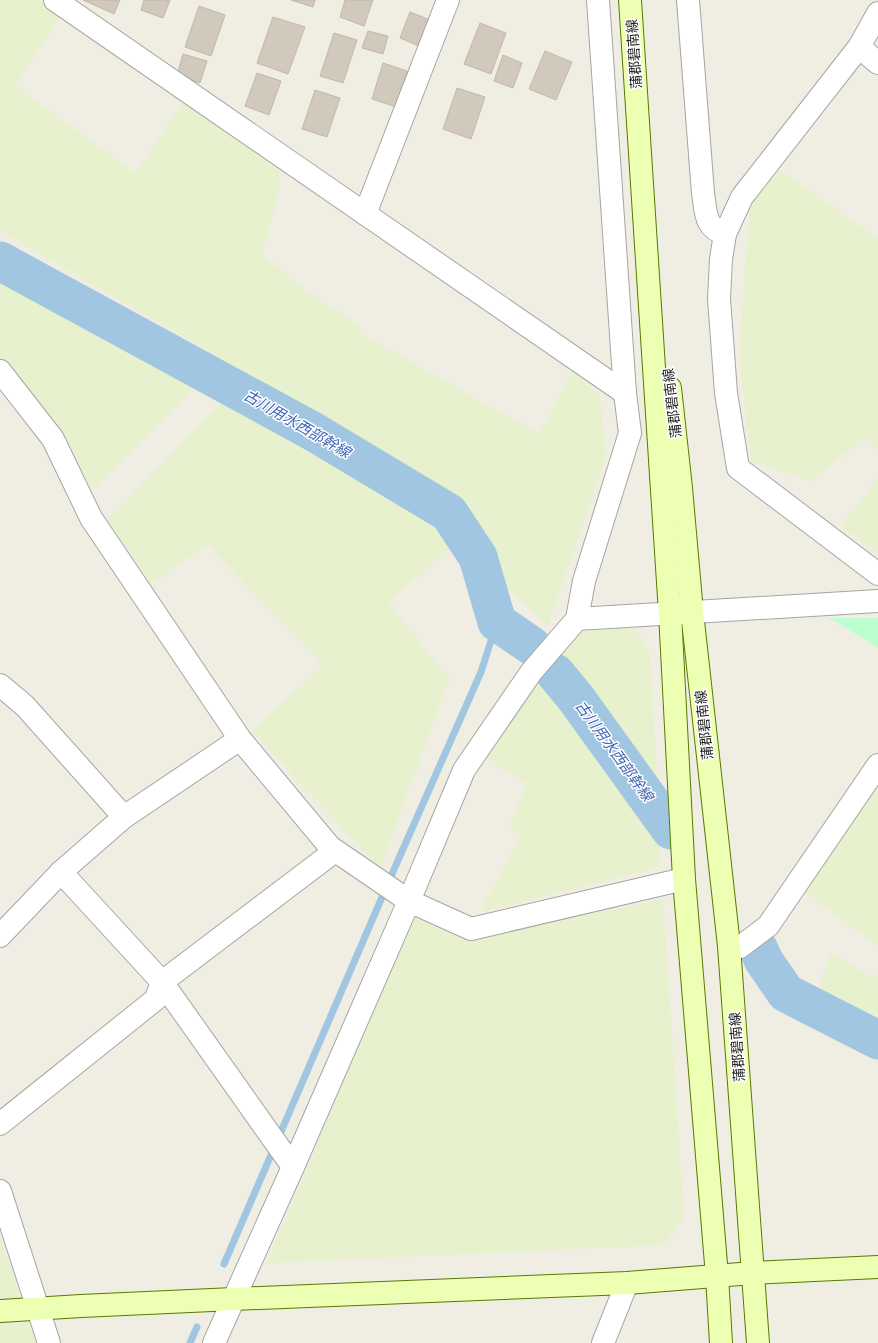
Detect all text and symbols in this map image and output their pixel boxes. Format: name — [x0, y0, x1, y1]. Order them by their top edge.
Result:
street label: 蒲郡碧南線 — [623, 19, 644, 90]
street label: 蒲郡碧南線 — [659, 367, 684, 439]
water label: 古川用水西部幹線 — [241, 385, 356, 462]
street label: 蒲郡碧南線 — [691, 689, 716, 761]
water label: 古川用水西部幹線 — [572, 697, 659, 806]
street label: 蒲郡碧南線 — [726, 1012, 747, 1083]

